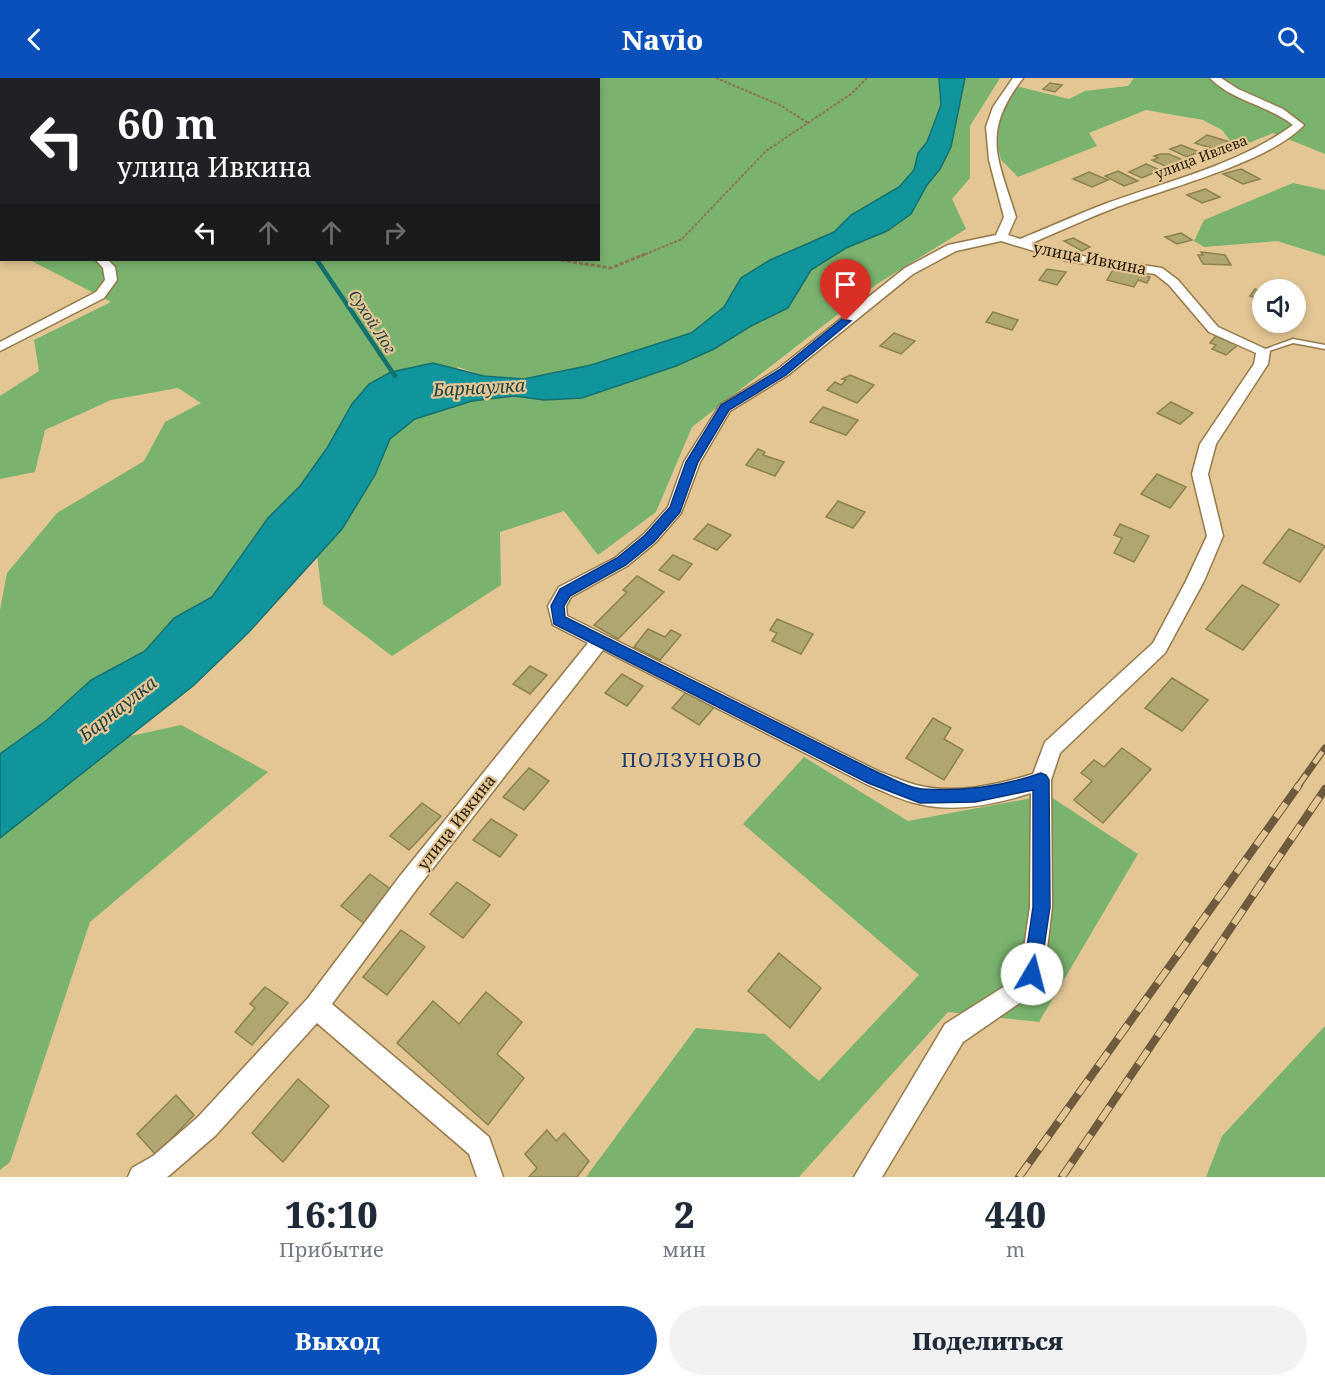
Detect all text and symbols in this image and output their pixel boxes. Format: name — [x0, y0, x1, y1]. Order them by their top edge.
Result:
text: Navio — [622, 21, 703, 58]
icon: back — [18, 23, 51, 56]
icon: search — [1274, 23, 1307, 56]
text: 60 m — [117, 94, 217, 151]
icon: left — [18, 102, 96, 180]
street label: улица Ивлева — [1152, 130, 1250, 183]
text: улица Ивкина — [117, 148, 312, 185]
icon: left — [189, 216, 222, 249]
icon: ahead — [252, 216, 285, 249]
icon: ahead — [315, 216, 348, 249]
icon: right — [378, 216, 411, 249]
street label: улица Ивкина — [1031, 236, 1149, 280]
pin — [820, 259, 871, 321]
icon: arrive — [829, 268, 862, 301]
map controls — [1252, 279, 1306, 333]
button: sound — [1252, 279, 1306, 333]
water label: Сухой Лог — [345, 286, 401, 357]
water label: Барнаулка — [431, 373, 526, 401]
water label: Барнаулка — [73, 670, 161, 747]
district label: ПОЛЗУНОВО — [621, 746, 763, 773]
street label: улица Ивкина — [412, 770, 500, 874]
position arrow — [1000, 942, 1064, 1006]
text: 16:10 — [285, 1190, 378, 1239]
text: 2 — [674, 1190, 694, 1239]
text: 440 — [985, 1190, 1046, 1239]
text: Прибытие — [279, 1236, 384, 1263]
text: мин — [663, 1236, 706, 1263]
text: m — [1006, 1236, 1025, 1263]
button: Выход — [18, 1306, 657, 1375]
button: Поделиться — [669, 1306, 1307, 1375]

